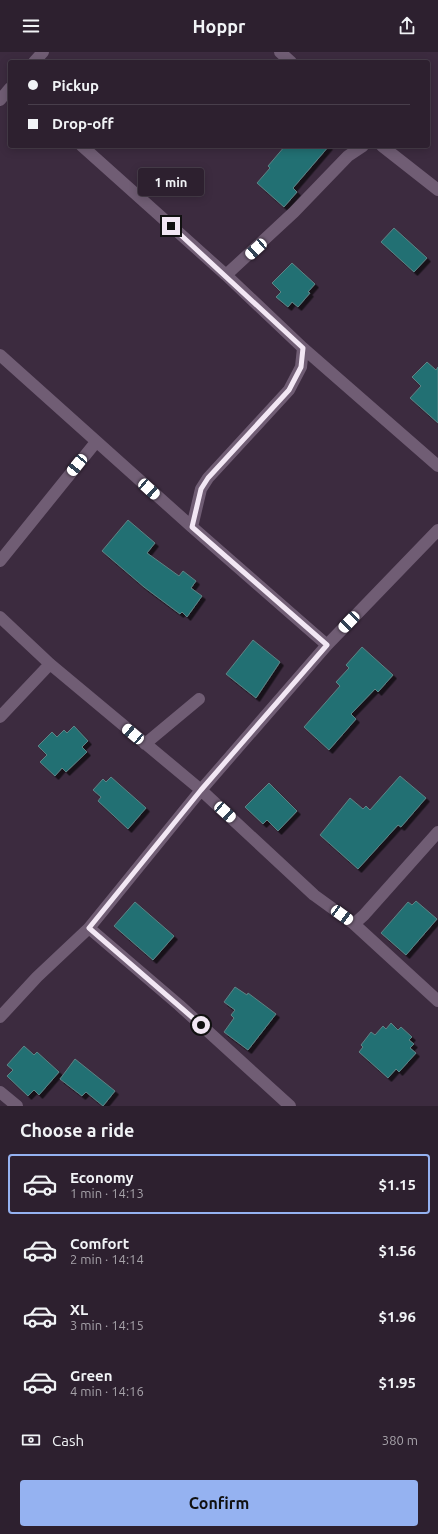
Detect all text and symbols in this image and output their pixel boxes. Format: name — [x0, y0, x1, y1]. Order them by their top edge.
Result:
icon: menu — [20, 15, 42, 37]
icon: share — [396, 15, 418, 37]
text: Hoppr — [193, 16, 245, 36]
text: Pickup — [52, 77, 99, 94]
text: Drop-off — [52, 115, 114, 132]
callout: 1 min — [138, 168, 204, 196]
text: 1 min — [155, 175, 187, 189]
route end — [162, 217, 180, 235]
car — [243, 237, 269, 261]
car — [65, 452, 89, 478]
car — [136, 477, 162, 501]
car — [336, 609, 362, 635]
car — [120, 722, 146, 746]
car — [212, 800, 238, 824]
car — [329, 903, 355, 927]
route start — [192, 1016, 210, 1034]
text: Choose a ride — [20, 1120, 134, 1140]
icon: car — [22, 1166, 58, 1202]
text: Economy — [70, 1169, 134, 1186]
text: $1.15 — [378, 1176, 416, 1193]
text: 1 min · 14:13 — [70, 1186, 144, 1200]
icon: car — [22, 1232, 58, 1268]
text: Comfort — [70, 1235, 129, 1252]
text: $1.56 — [378, 1242, 416, 1259]
text: 2 min · 14:14 — [70, 1252, 144, 1266]
icon: car — [22, 1298, 58, 1334]
text: XL — [70, 1301, 88, 1318]
text: $1.96 — [378, 1308, 416, 1325]
text: 3 min · 14:15 — [70, 1318, 144, 1332]
icon: car — [22, 1364, 58, 1400]
text: Green — [70, 1367, 112, 1384]
text: $1.95 — [378, 1374, 416, 1391]
text: 4 min · 14:16 — [70, 1384, 144, 1398]
icon: cash — [20, 1429, 42, 1451]
text: Cash — [52, 1432, 84, 1449]
text: 380 m — [382, 1433, 418, 1447]
button: Confirm — [20, 1480, 418, 1526]

